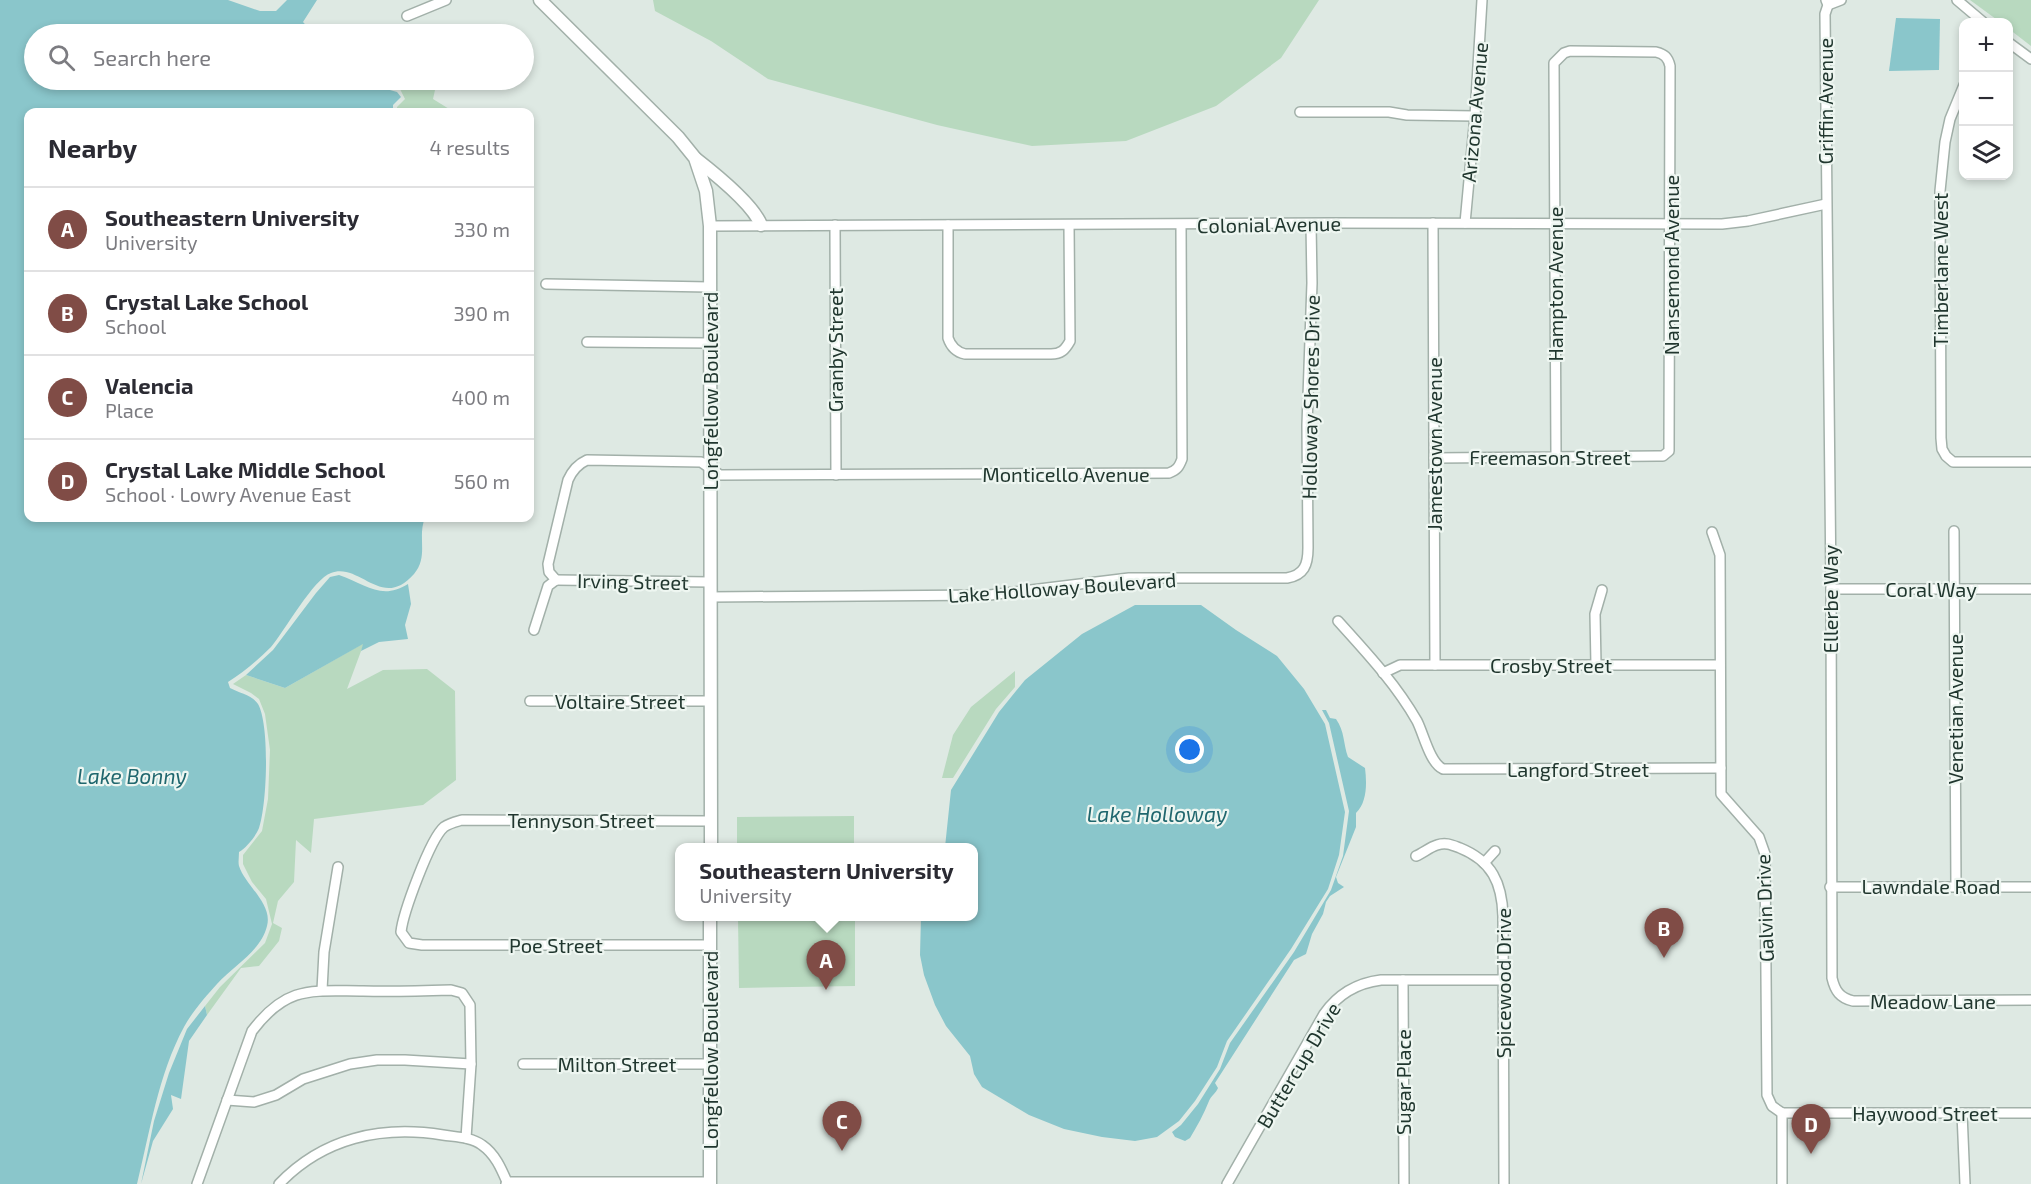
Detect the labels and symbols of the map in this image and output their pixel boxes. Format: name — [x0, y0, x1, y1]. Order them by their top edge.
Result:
street label: Griffin Avenue — [1813, 38, 1837, 164]
street label: Arizona Avenue — [1456, 41, 1492, 183]
street label: Nansemond Avenue — [1659, 175, 1683, 355]
street label: Timberlane West — [1928, 192, 1952, 347]
street label: Hampton Avenue — [1543, 206, 1567, 362]
street label: Colonial Avenue — [1197, 211, 1341, 237]
street label: Granby Street — [823, 287, 847, 412]
street label: Longfellow Boulevard — [698, 292, 722, 490]
street label: Holloway Shores Drive — [1296, 294, 1324, 500]
street label: Jamestown Avenue — [1422, 357, 1446, 531]
street label: Freemason Street — [1469, 445, 1631, 469]
street label: Monticello Avenue — [982, 462, 1150, 486]
street label: Ellerbe Way — [1818, 544, 1842, 653]
street label: Lake Holloway Boulevard — [947, 567, 1177, 607]
street label: Irving Street — [577, 568, 689, 594]
street label: Coral Way — [1885, 577, 1977, 601]
street label: Venetian Avenue — [1943, 634, 1967, 784]
street label: Crosby Street — [1490, 653, 1612, 677]
street label: Voltaire Street — [555, 689, 686, 713]
your location — [1175, 735, 1204, 764]
street label: Langford Street — [1507, 757, 1649, 781]
water label: Lake Bonny — [77, 763, 187, 789]
water label: Lake Holloway — [1087, 801, 1227, 827]
street label: Tennyson Street — [507, 808, 655, 832]
street label: Galvin Drive — [1750, 854, 1778, 962]
street label: Lawndale Road — [1862, 874, 2001, 898]
street label: Spicewood Drive — [1491, 908, 1515, 1058]
pin: B — [1644, 908, 1684, 958]
street label: Poe Street — [509, 933, 603, 957]
pin: A — [806, 940, 846, 990]
street label: Longfellow Boulevard — [698, 951, 722, 1149]
street label: Meadow Lane — [1870, 989, 1996, 1013]
street label: Buttercup Drive — [1251, 998, 1345, 1132]
street label: Sugar Place — [1391, 1029, 1415, 1135]
street label: Milton Street — [558, 1052, 677, 1076]
street label: Haywood Street — [1852, 1101, 1998, 1125]
pin: C — [822, 1102, 862, 1151]
pin: D — [1792, 1104, 1830, 1154]

